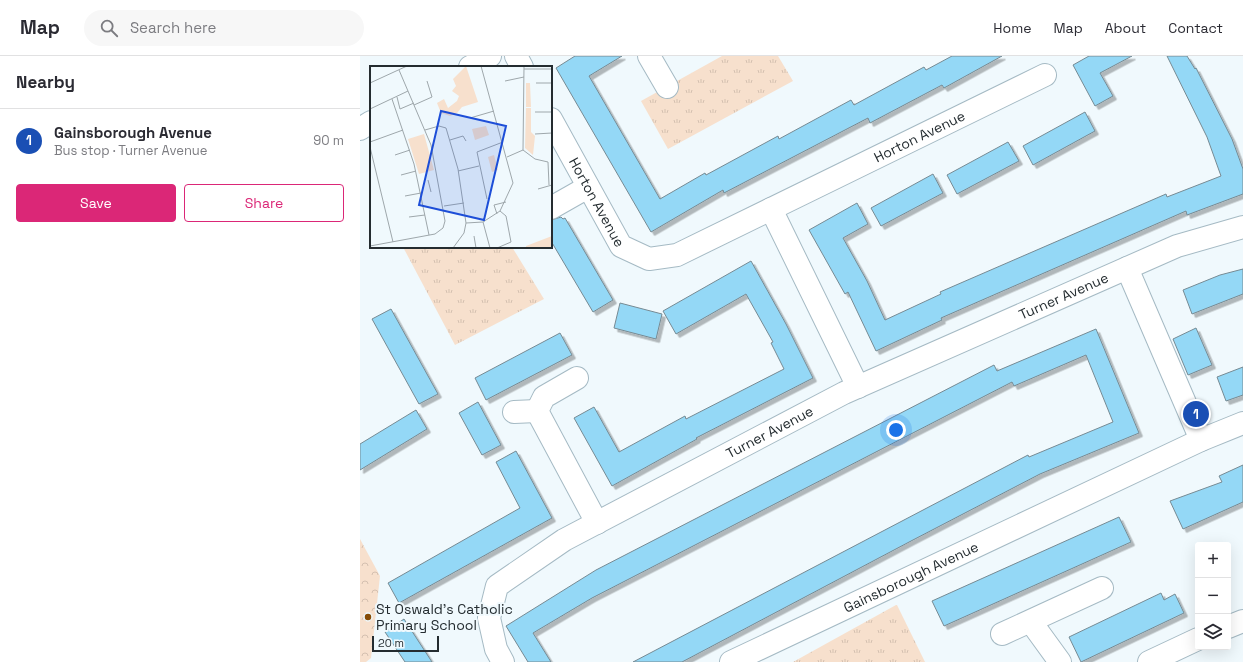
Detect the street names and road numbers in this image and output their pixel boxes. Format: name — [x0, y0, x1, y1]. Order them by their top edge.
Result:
street label: Horton Avenue — [871, 106, 968, 166]
street label: Horton Avenue — [565, 154, 629, 250]
street label: Turner Avenue — [1016, 268, 1111, 324]
street label: Turner Avenue — [723, 402, 816, 462]
street label: Gainsborough Avenue — [841, 537, 981, 617]

